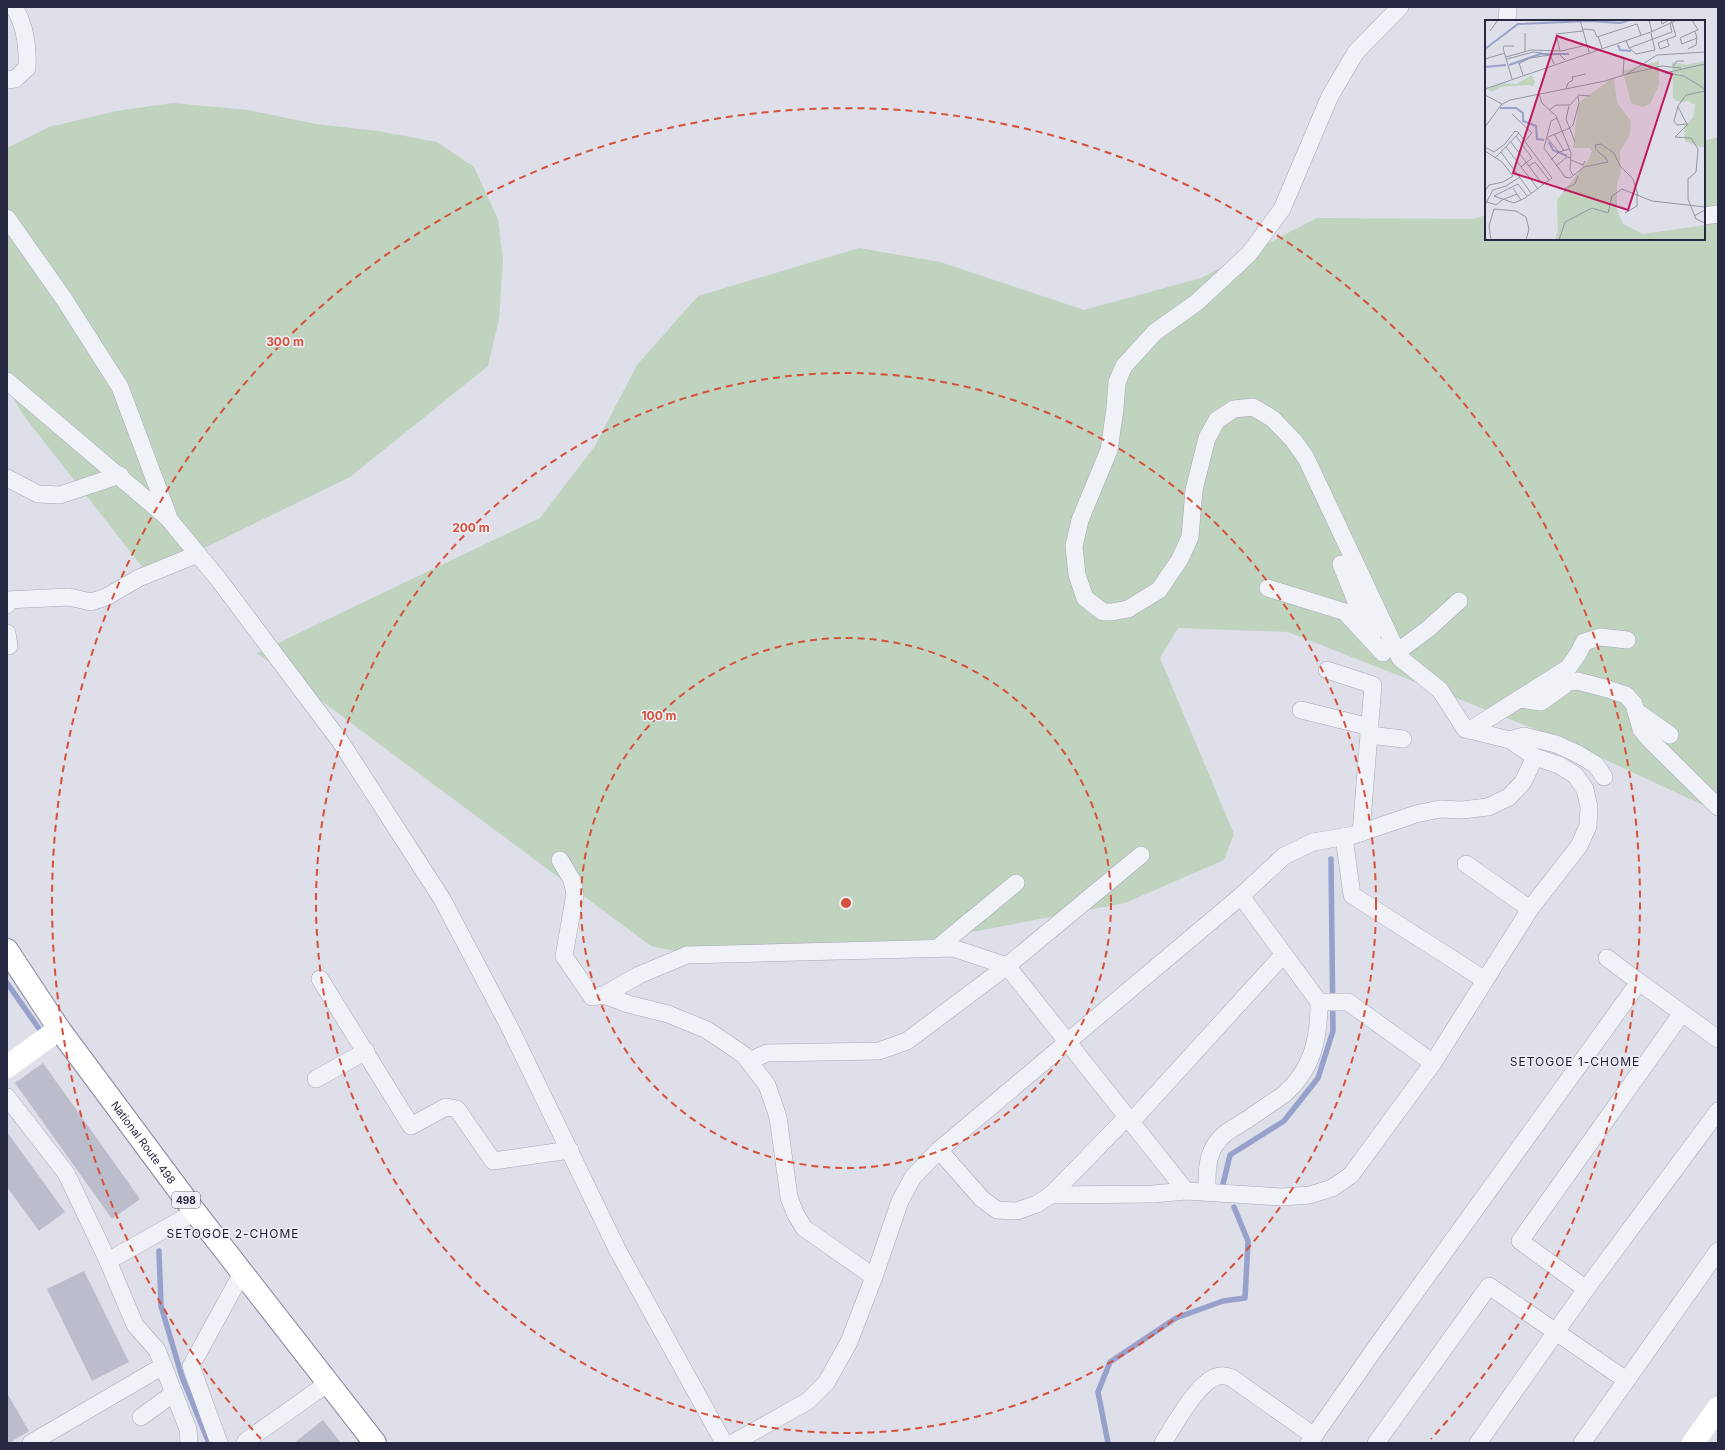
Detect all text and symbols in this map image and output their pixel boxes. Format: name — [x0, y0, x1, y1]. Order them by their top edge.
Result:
inset map — [1485, 20, 1705, 240]
text: 300 m — [266, 334, 304, 349]
text: 200 m — [452, 520, 490, 535]
text: 100 m — [641, 708, 677, 723]
centre of rings — [839, 896, 853, 910]
district label: SETOGOE 1-CHOME — [1510, 1054, 1640, 1069]
street label: National Route 498 — [108, 1098, 179, 1187]
road number: 498 — [172, 1192, 200, 1208]
district label: SETOGOE 2-CHOME — [167, 1226, 299, 1241]

